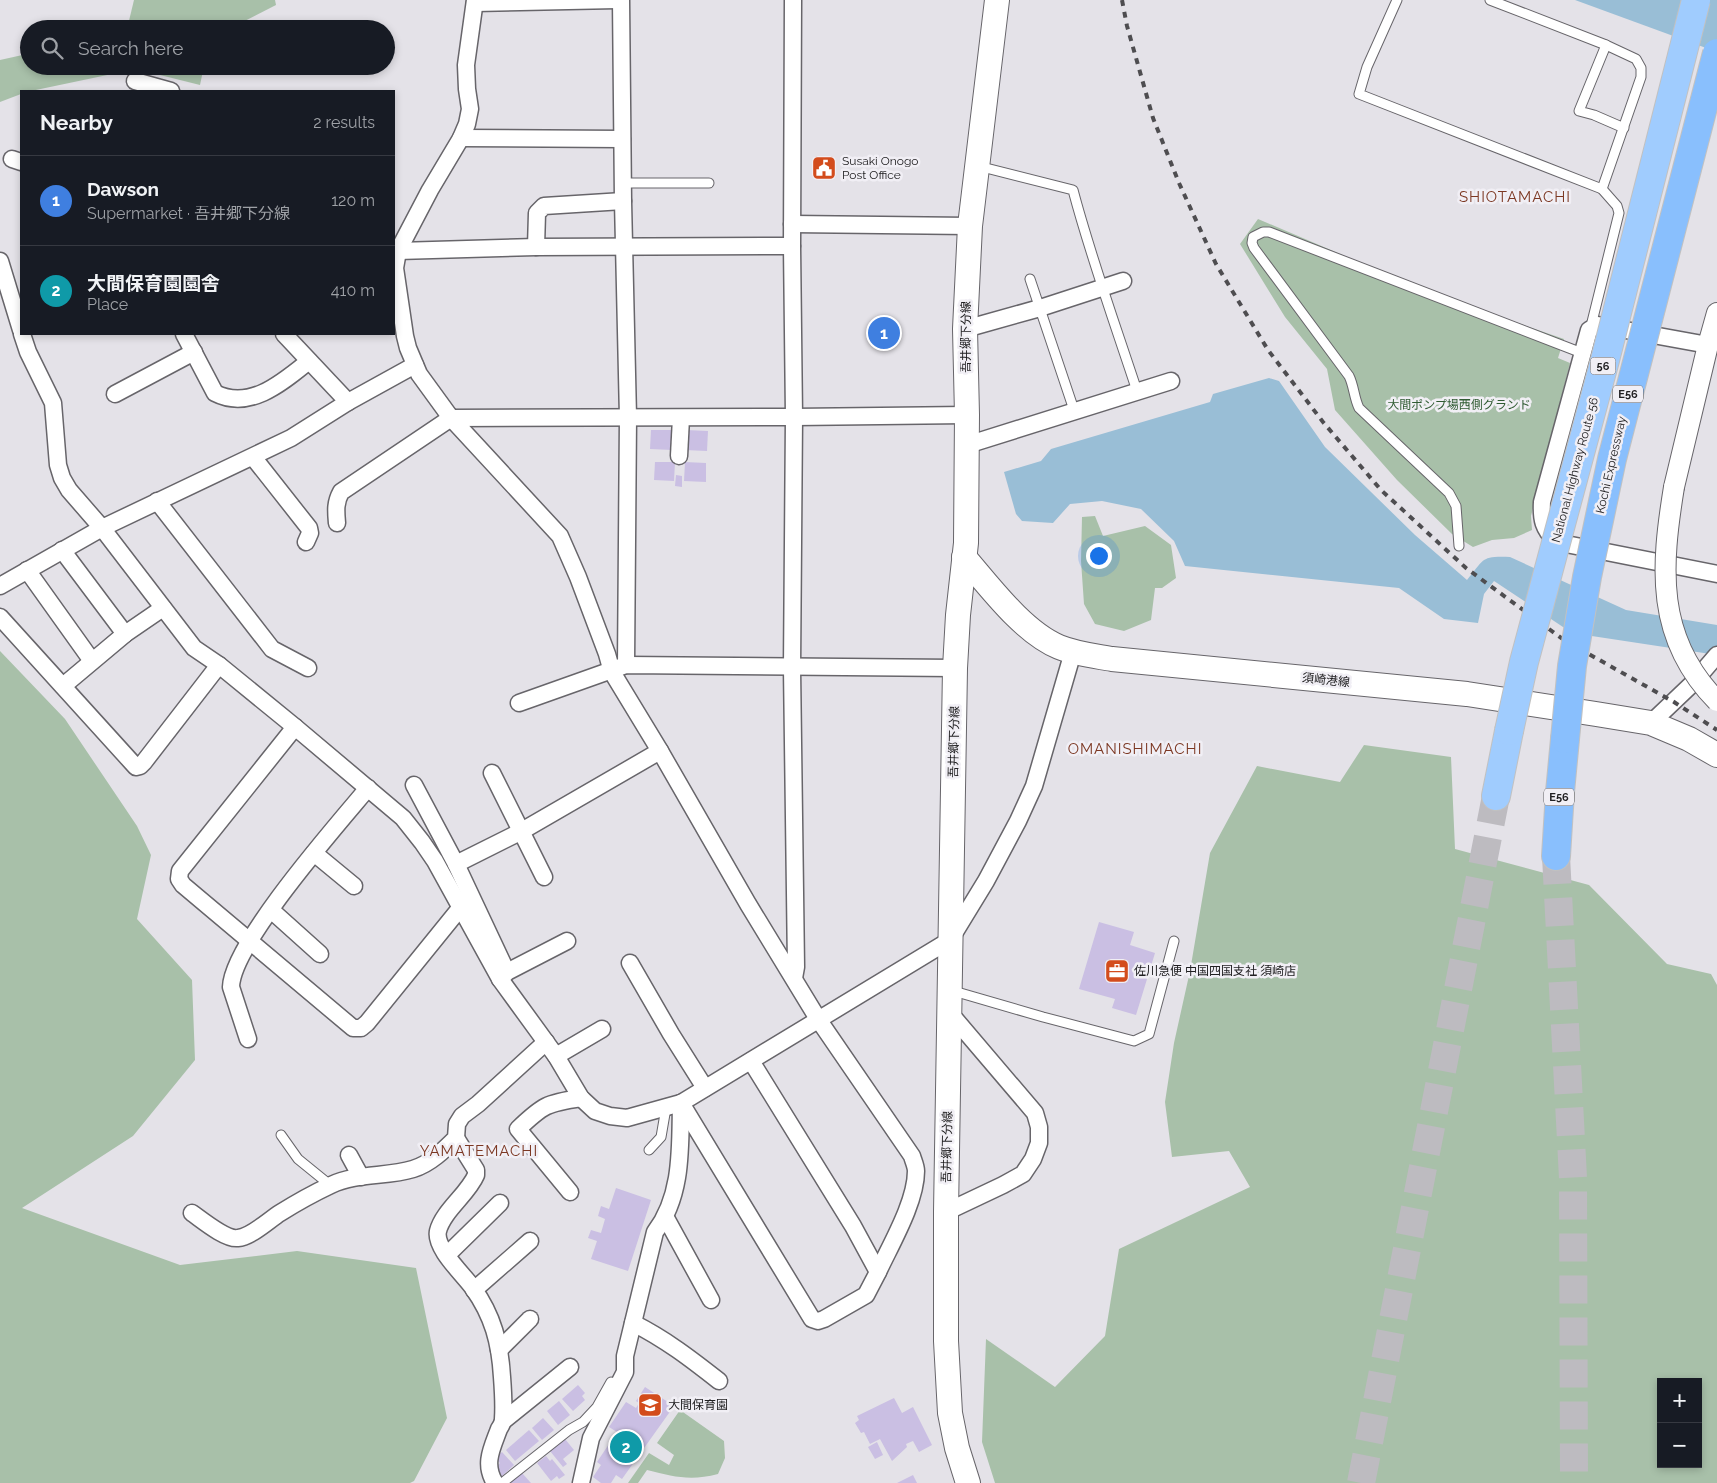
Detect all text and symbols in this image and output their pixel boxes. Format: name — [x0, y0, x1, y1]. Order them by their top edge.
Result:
search box — [20, 20, 395, 75]
icon: search — [38, 34, 66, 62]
text: Search here — [78, 37, 184, 59]
text: Nearby — [40, 110, 113, 135]
text: 2 results — [313, 113, 375, 132]
place label: Susaki Onogo Post Office — [842, 154, 918, 182]
public building icon: Susaki Onogo Post Office — [811, 155, 837, 181]
text: Dawson — [87, 178, 159, 200]
district label: SHIOTAMACHI — [1459, 188, 1571, 206]
text: 1 — [52, 191, 60, 210]
text: 120 m — [331, 191, 375, 210]
text: Supermarket · 吾井郷下分線 — [87, 204, 290, 223]
text: 大間保育園園舎 — [87, 272, 220, 294]
text: 2 — [51, 281, 61, 300]
text: 410 m — [331, 281, 375, 300]
text: Place — [87, 295, 128, 314]
street label: 吾井郷下分線 — [959, 301, 973, 373]
pin: 1 — [868, 314, 900, 352]
road number: 56 — [1590, 358, 1616, 374]
road number: E56 — [1613, 386, 1643, 402]
street label: National Highway Route 56 — [1549, 396, 1601, 544]
park label: 大間ポンプ場西側グランド — [1387, 398, 1531, 412]
street label: Kochi Expressway — [1593, 414, 1629, 515]
your location — [1086, 543, 1112, 569]
street label: 須崎港線 — [1301, 671, 1351, 689]
street label: 吾井郷下分線 — [946, 706, 962, 778]
district label: OMANISHIMACHI — [1068, 740, 1202, 758]
road number: E56 — [1544, 789, 1574, 806]
office icon: 佐川急便 中国四国支社 須崎店 — [1104, 958, 1130, 984]
place label: 佐川急便 中国四国支社 須崎店 — [1134, 964, 1296, 978]
street label: 吾井郷下分線 — [939, 1111, 955, 1183]
district label: YAMATEMACHI — [420, 1142, 538, 1160]
map controls — [1657, 1378, 1702, 1468]
button: + — [1657, 1378, 1702, 1423]
school or university icon: 大間保育園 — [637, 1392, 663, 1418]
place label: 大間保育園 — [668, 1398, 728, 1412]
button: − — [1657, 1423, 1702, 1468]
pin: 2 — [610, 1428, 642, 1466]

